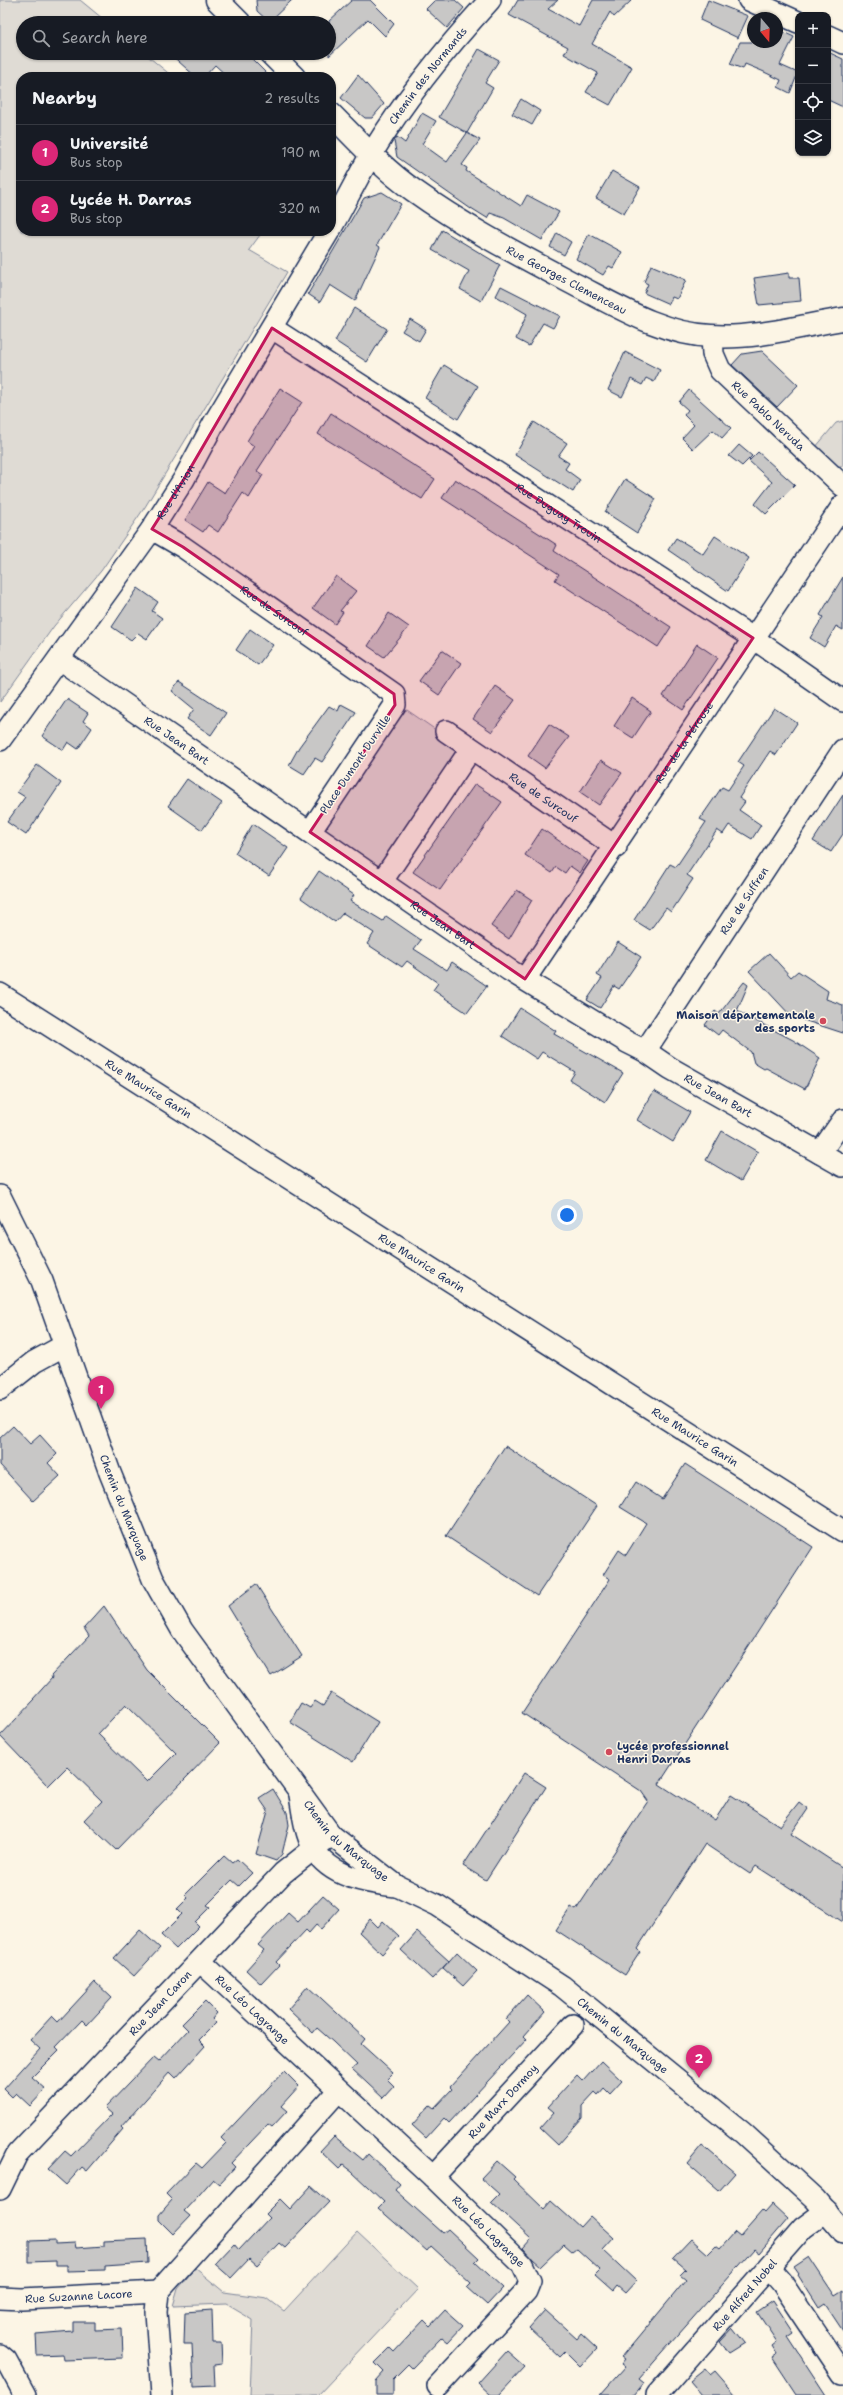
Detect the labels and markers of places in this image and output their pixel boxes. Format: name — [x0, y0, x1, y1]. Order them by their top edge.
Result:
place label: Maison départementale des sports — [676, 1008, 815, 1036]
marker: Maison départementale des sports — [818, 1016, 828, 1026]
pin: 1 — [88, 1376, 114, 1409]
place label: Lycée professionnel Henri Darras — [617, 1739, 729, 1767]
marker: Lycée professionnel Henri Darras — [604, 1747, 614, 1757]
pin: 2 — [686, 2045, 712, 2078]

